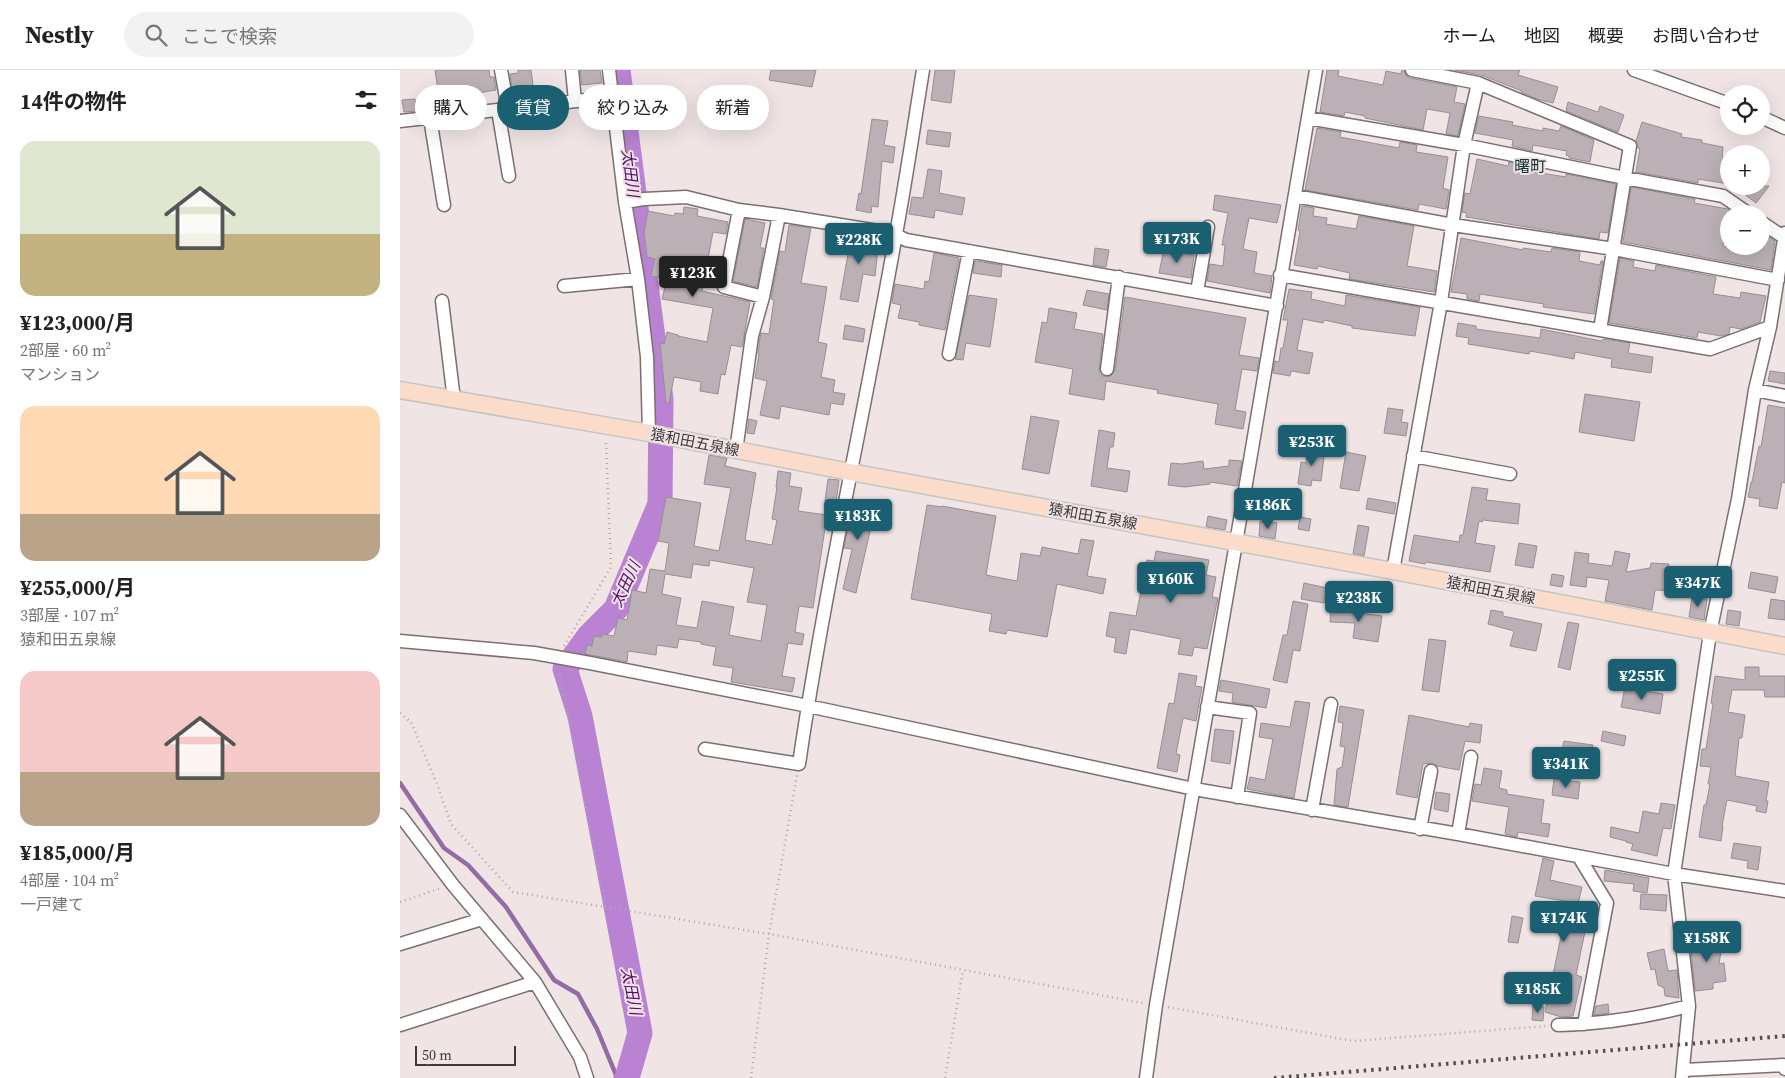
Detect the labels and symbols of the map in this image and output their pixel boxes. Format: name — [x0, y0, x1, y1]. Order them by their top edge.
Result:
water label: 太田川 — [617, 148, 645, 200]
district label: 曙町 — [1514, 155, 1546, 177]
pin: ¥228K — [824, 222, 894, 265]
pin: ¥173K — [1142, 222, 1212, 264]
pin: ¥123K — [658, 256, 728, 298]
street label: 猿和田五泉線 — [649, 423, 741, 461]
pin: ¥253K — [1277, 424, 1347, 467]
pin: ¥186K — [1233, 488, 1303, 530]
pin: ¥183K — [823, 498, 893, 541]
street label: 猿和田五泉線 — [1047, 498, 1139, 534]
water label: 太田川 — [605, 556, 646, 610]
pin: ¥160K — [1136, 562, 1206, 604]
pin: ¥347K — [1663, 566, 1733, 608]
street label: 猿和田五泉線 — [1445, 571, 1537, 609]
pin: ¥238K — [1324, 580, 1394, 623]
pin: ¥255K — [1607, 658, 1677, 701]
pin: ¥341K — [1531, 746, 1601, 789]
pin: ¥174K — [1529, 900, 1599, 943]
pin: ¥158K — [1672, 920, 1742, 963]
water label: 太田川 — [617, 965, 648, 1019]
pin: ¥185K — [1503, 972, 1573, 1014]
scale bar — [415, 1043, 516, 1066]

